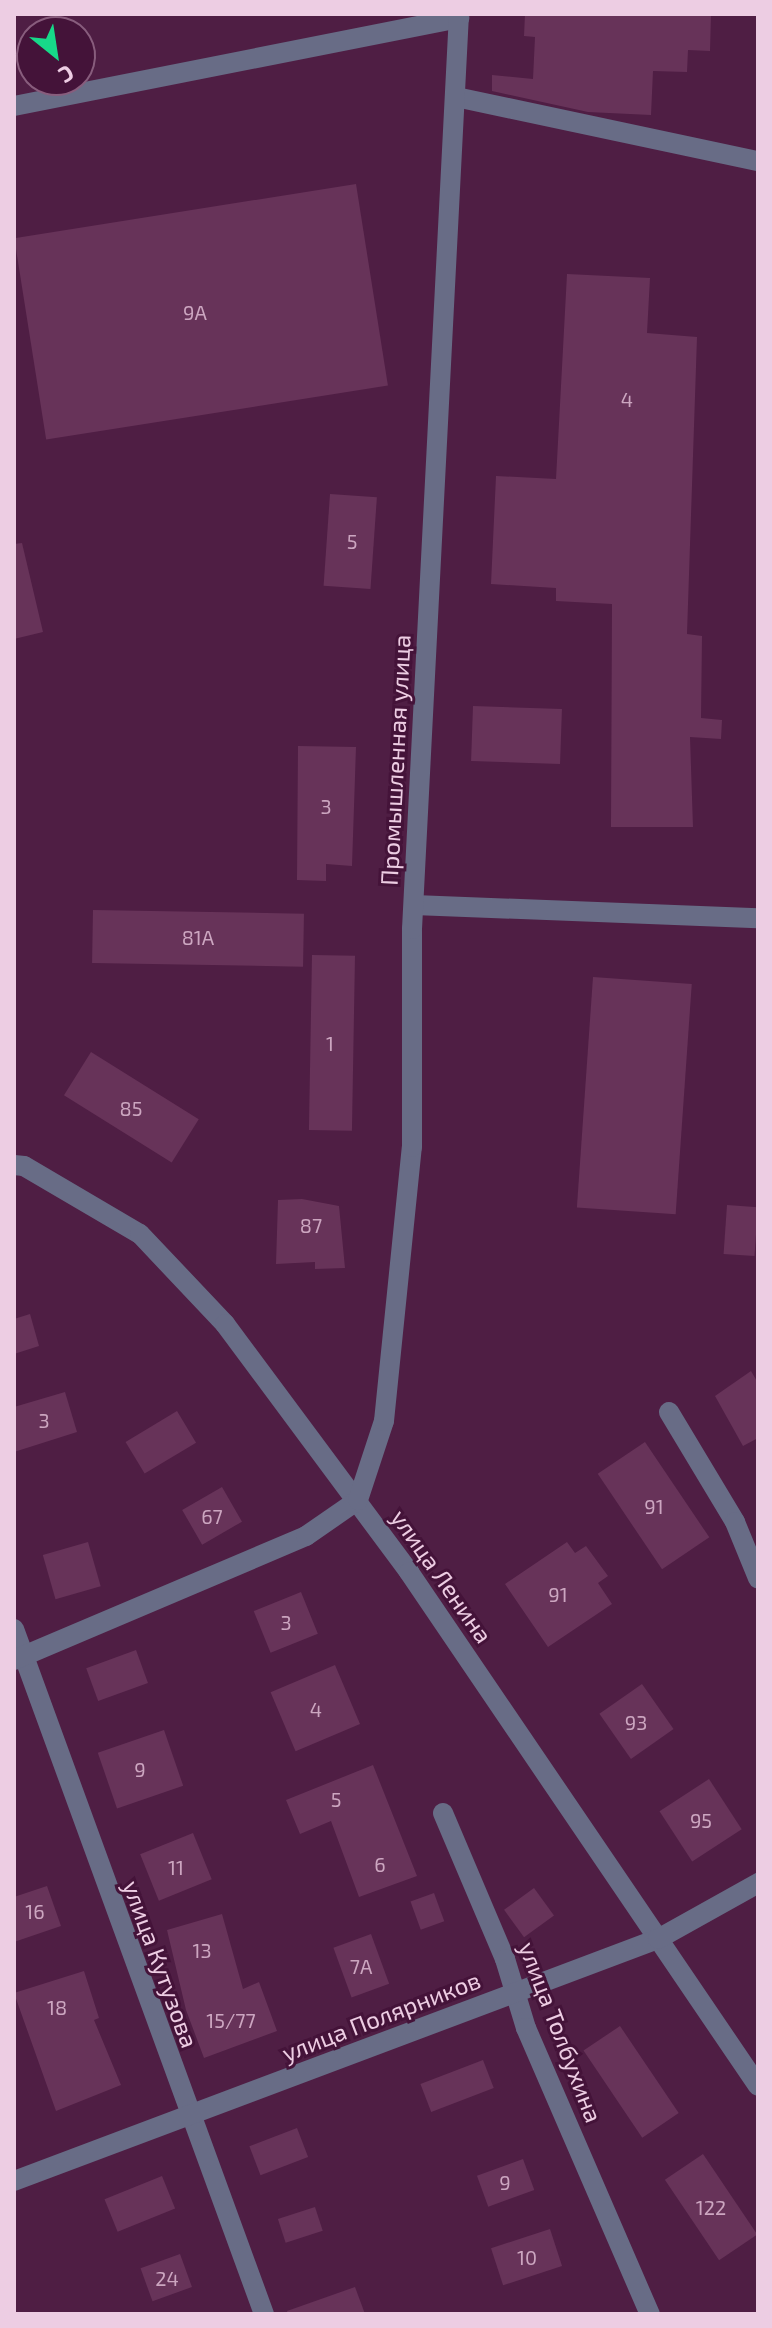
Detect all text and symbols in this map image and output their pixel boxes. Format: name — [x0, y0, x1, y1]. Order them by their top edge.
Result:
north arrow — [16, 16, 96, 96]
text: С — [55, 61, 79, 90]
house number: 9А — [183, 300, 207, 324]
house number: 4 — [621, 387, 633, 411]
house number: 5 — [347, 529, 357, 553]
street label: Промышленная улица — [374, 634, 416, 886]
house number: 3 — [320, 794, 332, 818]
house number: 81А — [182, 925, 214, 949]
house number: 1 — [326, 1031, 334, 1055]
house number: 85 — [120, 1096, 142, 1120]
house number: 87 — [300, 1213, 322, 1237]
house number: 3 — [38, 1408, 50, 1432]
house number: 91 — [644, 1494, 664, 1518]
house number: 67 — [201, 1504, 223, 1528]
street label: улица Ленина — [385, 1504, 499, 1648]
house number: 91 — [548, 1582, 568, 1606]
house number: 3 — [280, 1610, 292, 1634]
house number: 4 — [310, 1697, 322, 1721]
house number: 93 — [625, 1710, 647, 1734]
house number: 9 — [134, 1757, 146, 1781]
house number: 5 — [331, 1787, 341, 1811]
house number: 95 — [690, 1808, 712, 1832]
house number: 6 — [374, 1852, 386, 1876]
house number: 11 — [168, 1855, 184, 1879]
street label: улица Кутузова — [117, 1876, 205, 2052]
house number: 16 — [25, 1899, 45, 1923]
house number: 13 — [192, 1938, 212, 1962]
street label: улица Толбухина — [513, 1938, 609, 2126]
house number: 7А — [350, 1954, 372, 1978]
street label: улица Полярников — [278, 1965, 484, 2067]
house number: 18 — [47, 1995, 67, 2019]
house number: 15/77 — [206, 2008, 256, 2032]
house number: 9 — [499, 2170, 511, 2194]
house number: 122 — [696, 2195, 726, 2219]
house number: 10 — [517, 2245, 537, 2269]
house number: 24 — [155, 2266, 179, 2290]

